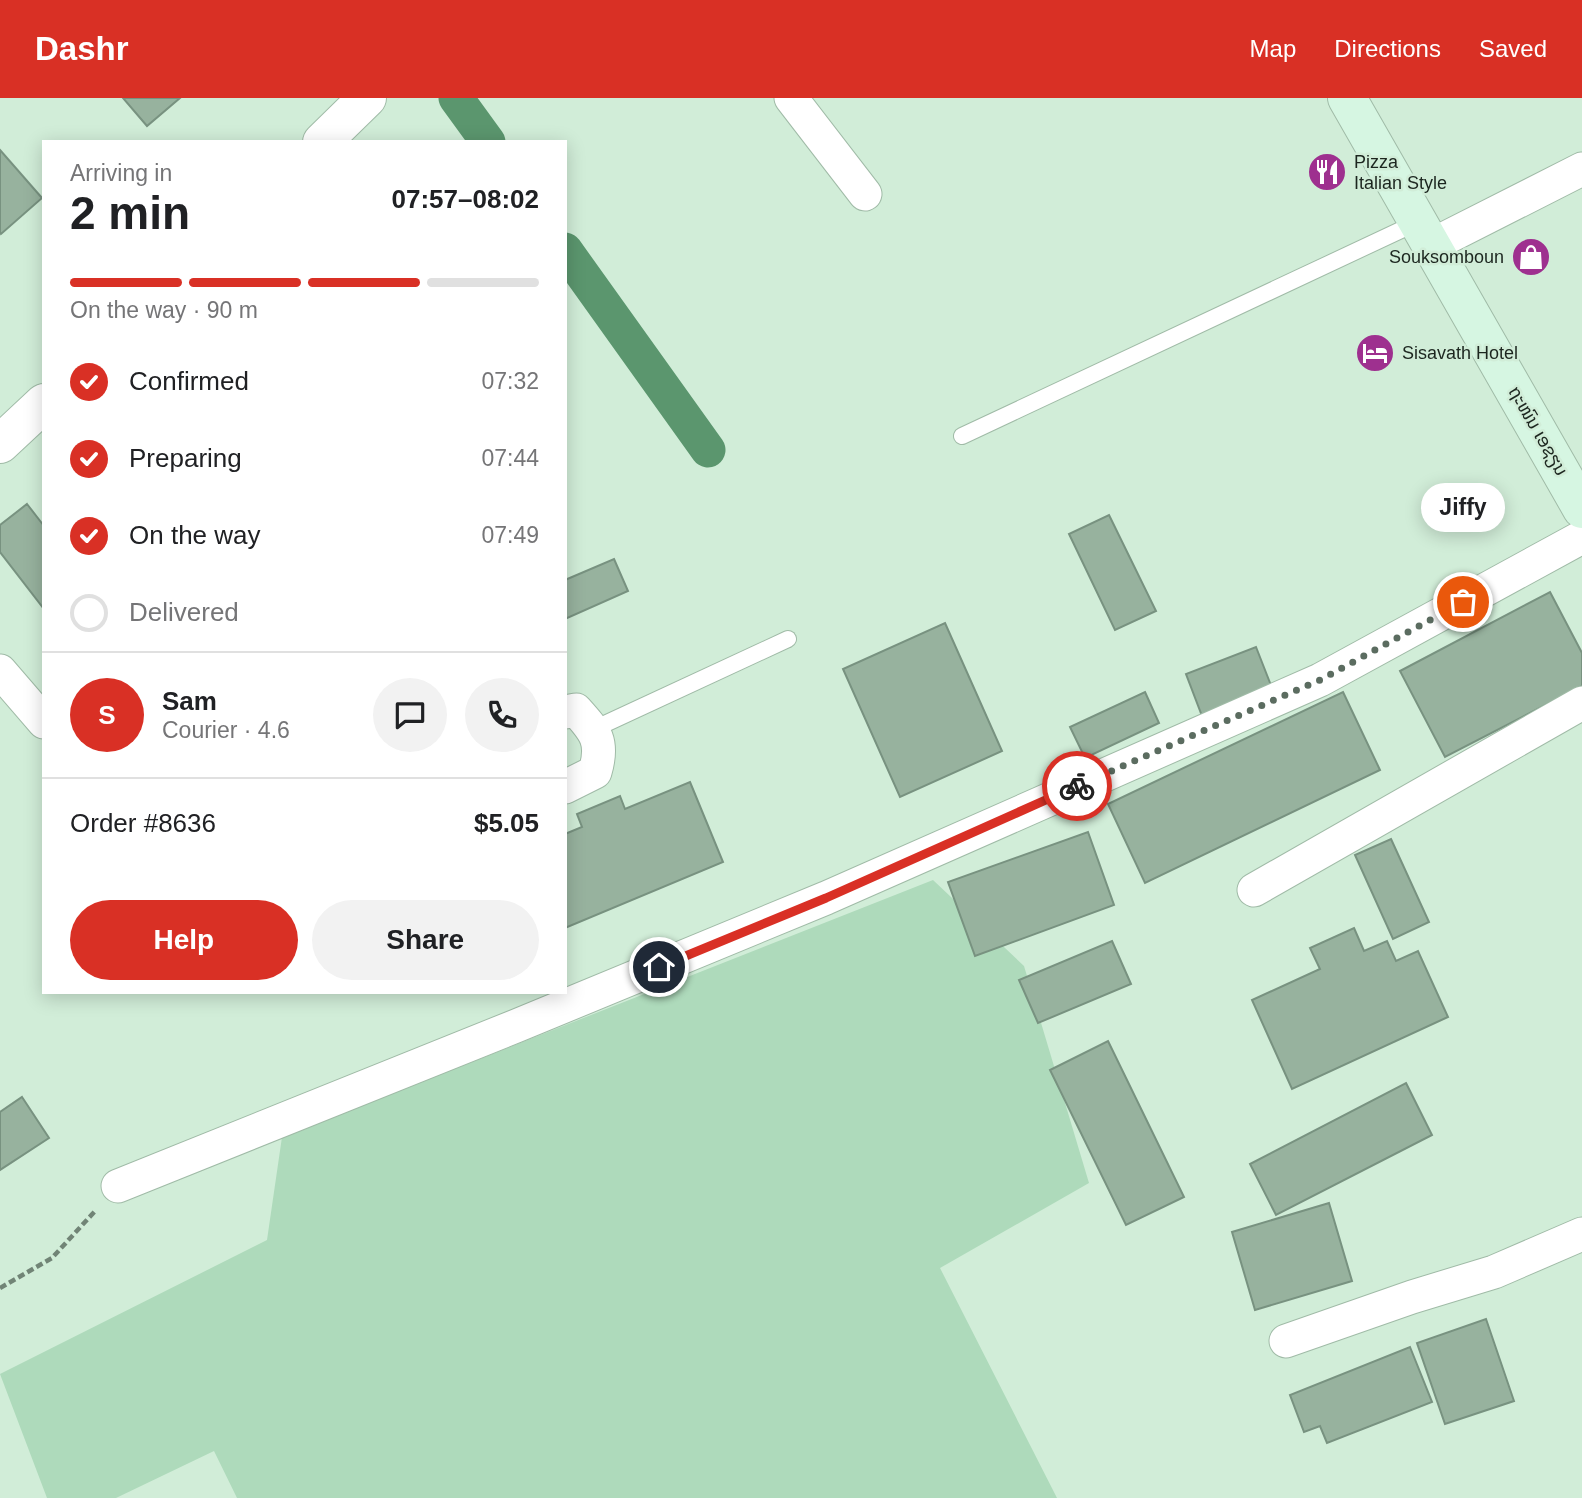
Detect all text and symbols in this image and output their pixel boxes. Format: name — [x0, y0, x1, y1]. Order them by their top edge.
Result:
text: Dashr — [35, 30, 129, 67]
text: Map — [1250, 35, 1296, 62]
text: Directions — [1334, 35, 1441, 62]
text: Saved — [1479, 35, 1547, 62]
restaurant icon: Pizza Italian Style — [1306, 151, 1348, 193]
place label: Pizza Italian Style — [1354, 152, 1447, 193]
text: Arriving in — [70, 160, 172, 186]
text: 07:57–08:02 — [392, 184, 539, 214]
text: 2 min — [70, 187, 190, 239]
shop icon: Souksomboun — [1510, 236, 1552, 278]
place label: Souksomboun — [1389, 247, 1504, 267]
text: On the way · 90 m — [70, 297, 258, 323]
hotel icon: Sisavath Hotel — [1354, 332, 1396, 374]
place label: Sisavath Hotel — [1402, 343, 1518, 363]
icon: check — [70, 363, 108, 401]
text: Confirmed — [129, 366, 249, 396]
text: 07:32 — [481, 368, 539, 394]
street label: ຖະໜົນ ເອຊຽນ — [1503, 383, 1572, 480]
icon: check — [70, 440, 108, 478]
text: Preparing — [129, 443, 242, 473]
text: 07:44 — [481, 445, 539, 471]
callout: Jiffy — [1421, 483, 1505, 532]
text: Jiffy — [1439, 494, 1487, 520]
icon: check — [70, 517, 108, 555]
text: On the way — [129, 520, 261, 550]
text: 07:49 — [481, 522, 539, 548]
pin — [1433, 572, 1493, 632]
icon: bag — [1444, 583, 1482, 621]
text: Delivered — [129, 597, 239, 627]
button: chat — [373, 678, 447, 752]
button: phone — [465, 678, 539, 752]
text: Sam — [162, 686, 217, 716]
text: S — [98, 700, 116, 730]
text: Courier · 4.6 — [162, 717, 290, 743]
courier — [1042, 751, 1112, 821]
icon: bike — [1058, 767, 1096, 805]
text: Order #8636 — [70, 808, 216, 838]
text: $5.05 — [474, 808, 539, 838]
button: Help — [70, 900, 298, 980]
button: Share — [312, 900, 539, 980]
pin — [629, 937, 689, 997]
icon: home — [640, 948, 678, 986]

